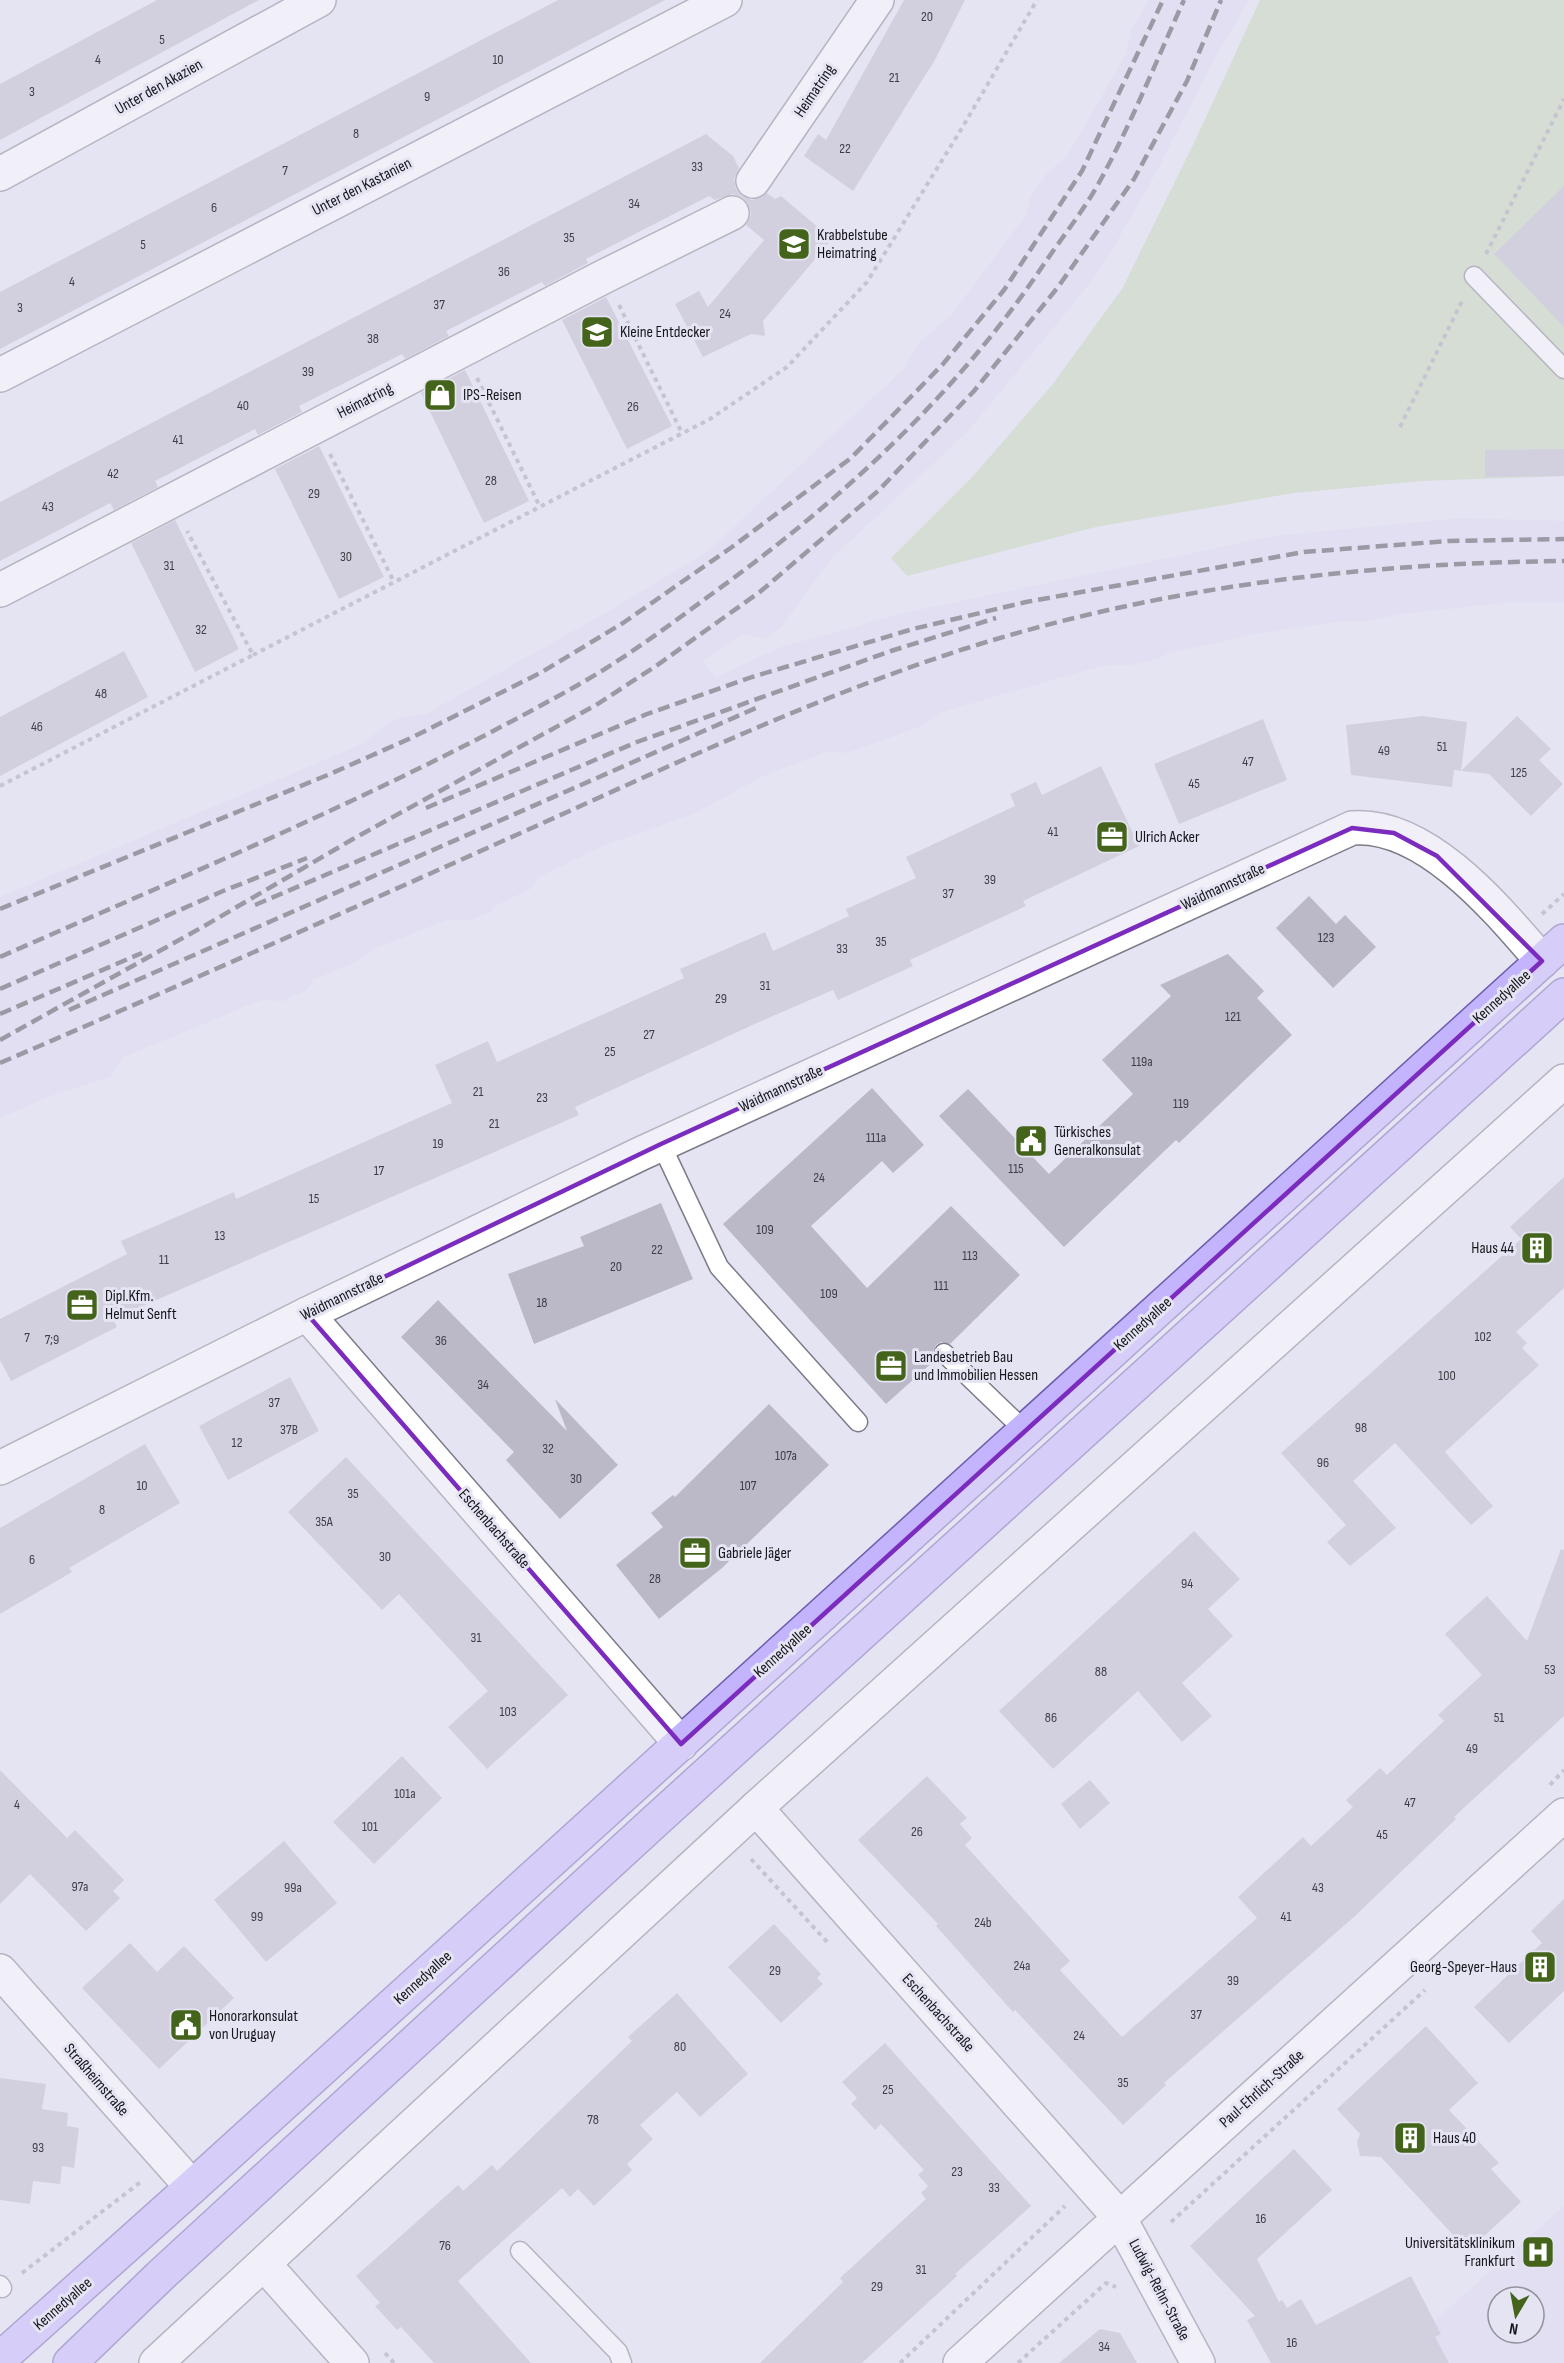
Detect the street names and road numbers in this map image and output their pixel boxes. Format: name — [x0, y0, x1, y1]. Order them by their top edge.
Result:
street label: Unter den Akazien — [112, 55, 206, 119]
street label: Heimatring — [790, 61, 840, 121]
street label: Unter den Kastanien — [309, 154, 415, 220]
street label: Heimatring — [334, 379, 396, 423]
street label: Waidmannstraße — [1178, 859, 1268, 915]
street label: Kennedyallee — [1469, 966, 1535, 1028]
street label: Waidmannstraße — [736, 1061, 826, 1117]
street label: Waidmannstraße — [297, 1269, 387, 1325]
street label: Kennedyallee — [1110, 1293, 1176, 1355]
street label: Eschenbachstraße — [454, 1485, 534, 1573]
street label: Kennedyallee — [750, 1620, 816, 1682]
street label: Kennedyallee — [390, 1947, 456, 2009]
street label: Eschenbachstraße — [898, 1970, 978, 2056]
street label: Straßheimstraße — [59, 2040, 133, 2120]
street label: Paul-Ehrlich-Straße — [1216, 2046, 1308, 2132]
street label: Ludwig-Rehn-Straße — [1124, 2236, 1194, 2344]
street label: Kennedyallee — [30, 2274, 96, 2334]

